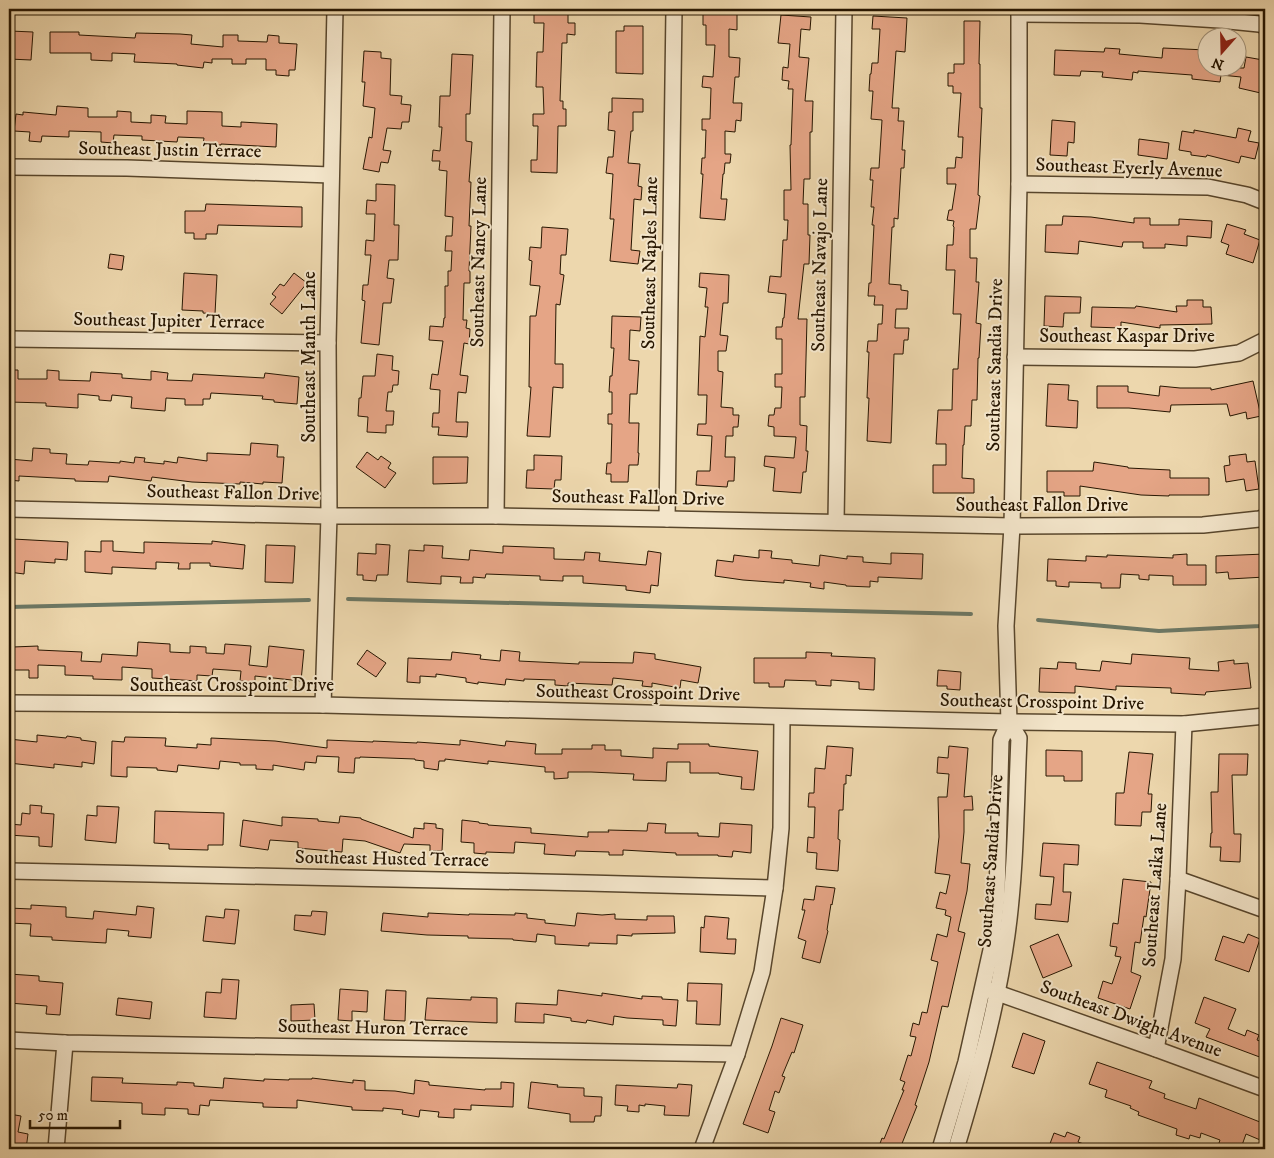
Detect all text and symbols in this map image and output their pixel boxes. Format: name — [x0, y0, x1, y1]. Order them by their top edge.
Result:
north arrow — [1196, 28, 1246, 78]
text: N — [1209, 53, 1226, 74]
street label: Southeast Justin Terrace — [78, 137, 262, 163]
street label: Southeast Eyerly Avenue — [1035, 153, 1223, 183]
street label: Southeast Nancy Lane — [466, 176, 492, 348]
street label: Southeast Naples Lane — [637, 176, 663, 350]
street label: Southeast Navajo Lane — [807, 178, 833, 352]
street label: Southeast Manth Lane — [298, 271, 321, 443]
street label: Southeast Sandia Drive — [982, 278, 1008, 452]
street label: Southeast Jupiter Terrace — [73, 308, 265, 334]
street label: Southeast Kaspar Drive — [1039, 325, 1215, 348]
street label: Southeast Fallon Drive — [146, 480, 320, 506]
street label: Southeast Fallon Drive — [551, 485, 725, 511]
street label: Southeast Fallon Drive — [956, 494, 1129, 517]
street label: Southeast Crosspoint Drive — [130, 674, 334, 697]
street label: Southeast Crosspoint Drive — [536, 680, 740, 706]
street label: Southeast Crosspoint Drive — [940, 689, 1144, 715]
street label: Southeast Sandia Drive — [973, 774, 1009, 948]
street label: Southeast Laika Lane — [1138, 802, 1172, 968]
street label: Southeast Husted Terrace — [295, 846, 489, 872]
street label: Southeast Dwight Avenue — [1037, 975, 1225, 1063]
street label: Southeast Huron Terrace — [278, 1015, 469, 1041]
scale bar — [30, 1098, 120, 1130]
text: 50 m — [38, 1106, 68, 1125]

